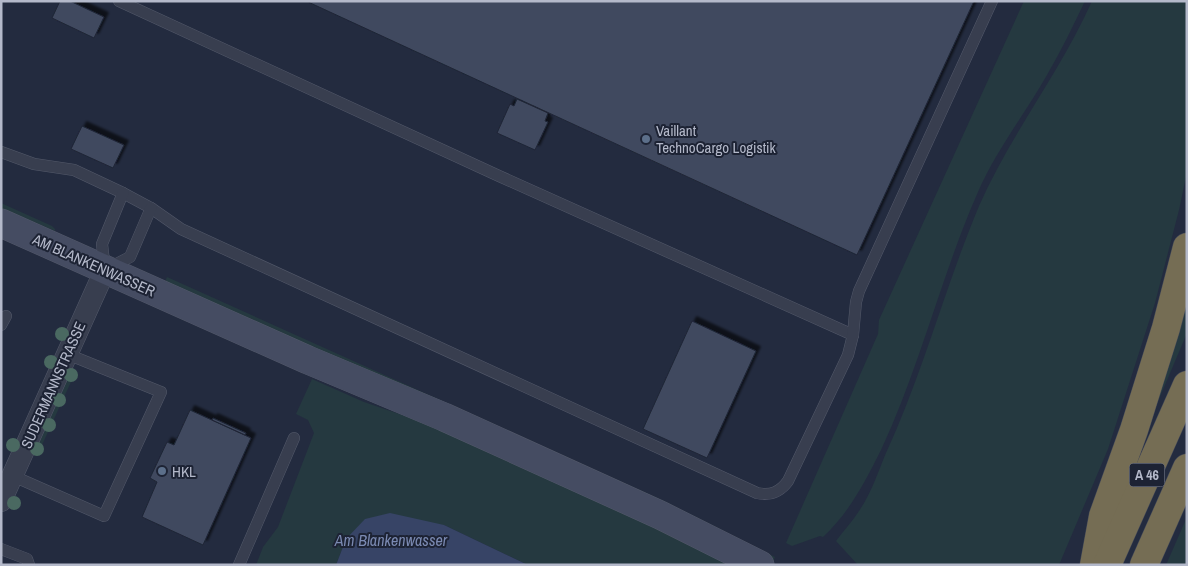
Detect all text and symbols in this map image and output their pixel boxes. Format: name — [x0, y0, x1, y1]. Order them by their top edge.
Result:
place label: Vaillant TechnoCargo Logistik — [656, 120, 777, 158]
marker: Vaillant TechnoCargo Logistik — [640, 133, 652, 145]
street label: AM BLANKENWASSER — [28, 228, 159, 302]
street label: SUDERMANNSTRASSE — [16, 318, 90, 452]
place label: HKL — [172, 461, 196, 482]
road number: A 46 — [1130, 464, 1164, 486]
marker: HKL — [156, 465, 168, 477]
water label: Am Blankenwasser — [334, 529, 448, 551]

